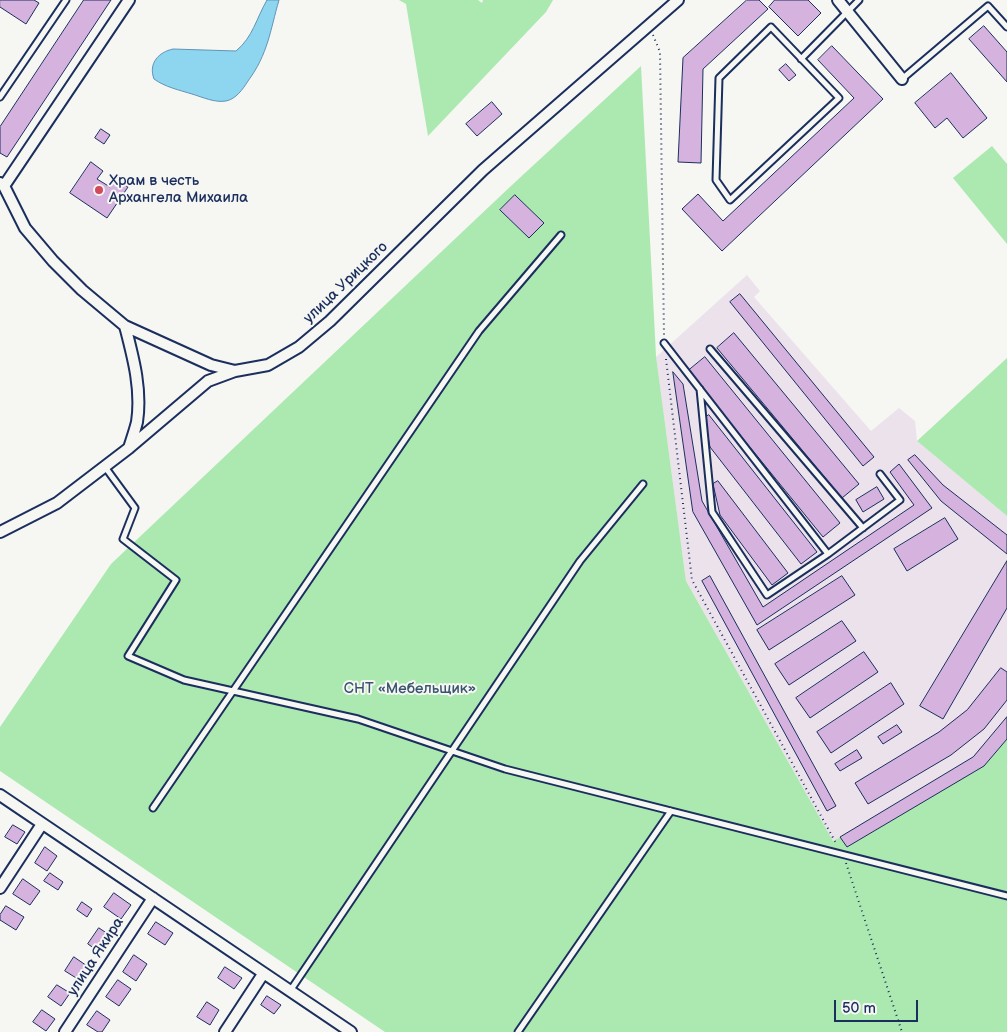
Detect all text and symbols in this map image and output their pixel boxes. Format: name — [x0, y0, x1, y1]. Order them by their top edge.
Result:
place label: Храм в честь Архангела Михаила — [109, 172, 248, 207]
marker: Храм в честь Архангела Михаила — [93, 184, 105, 196]
street label: улица Урицкого — [300, 238, 392, 328]
park label: СНТ «Мебельщик» — [344, 680, 476, 698]
street label: улица Якира — [64, 914, 128, 1000]
scale bar — [837, 990, 921, 1022]
text: 50 m — [842, 999, 876, 1018]

